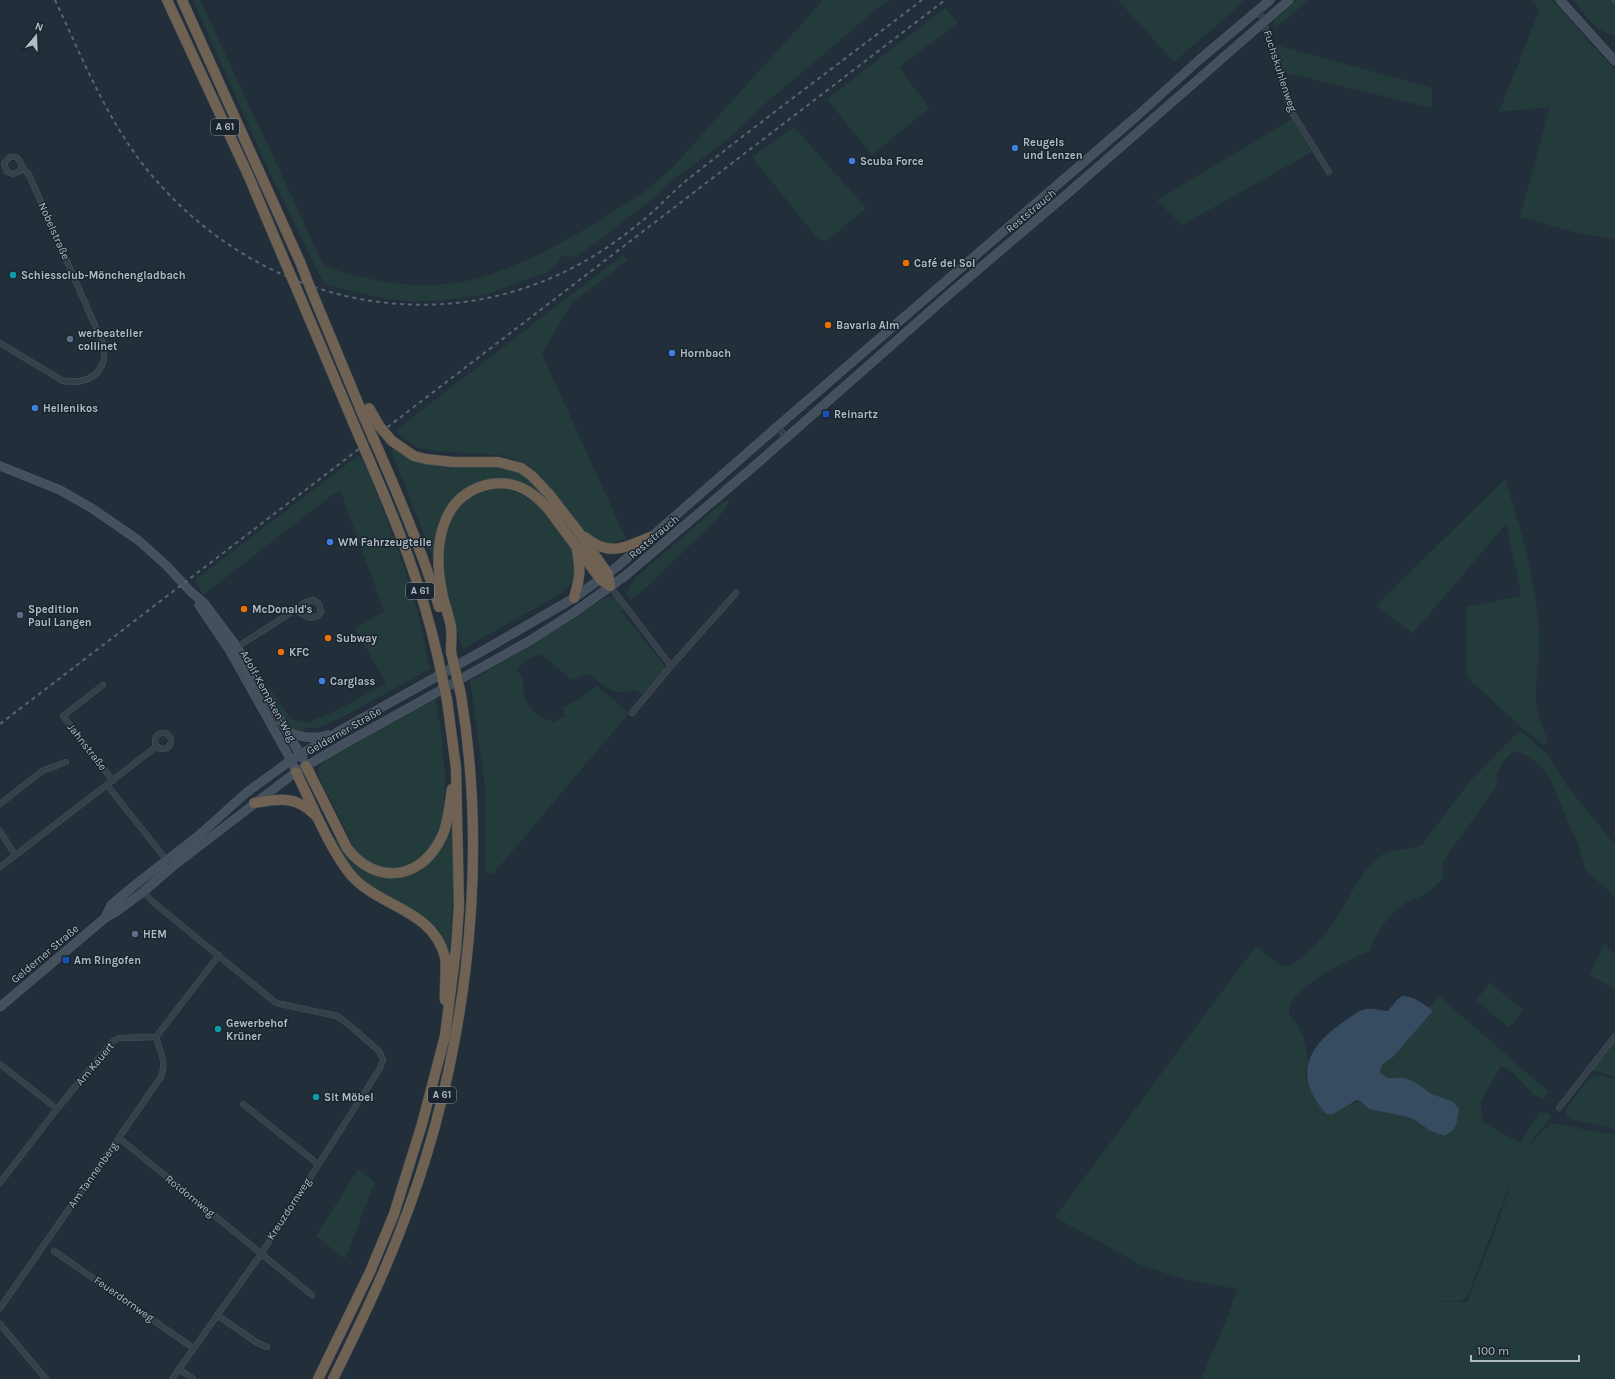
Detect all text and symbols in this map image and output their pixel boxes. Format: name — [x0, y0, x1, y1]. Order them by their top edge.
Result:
north arrow — [16, 16, 56, 56]
text: N — [33, 20, 45, 34]
street label: Fuchskuhlenweg — [1261, 29, 1300, 114]
road number: A 61 — [211, 119, 239, 135]
place label: Reugels und Lenzen — [1023, 136, 1083, 162]
marker: Reugels und Lenzen — [1010, 143, 1020, 153]
place label: Scuba Force — [860, 155, 924, 168]
marker: Scuba Force — [847, 156, 857, 166]
street label: Reststrauch — [1003, 186, 1059, 236]
street label: Nobelstraße — [36, 200, 73, 262]
place label: Café del Sol — [914, 257, 975, 270]
marker: Café del Sol — [901, 258, 911, 268]
place label: Schiessclub-Mönchengladbach — [21, 269, 186, 282]
marker: Schiessclub-Mönchengladbach — [8, 270, 18, 280]
place label: Bavaria Alm — [836, 319, 900, 332]
marker: Bavaria Alm — [823, 320, 833, 330]
place label: werbeatelier collinet — [78, 327, 143, 353]
marker: werbeatelier collinet — [65, 334, 75, 344]
place label: Hornbach — [680, 347, 731, 360]
marker: Hornbach — [667, 348, 677, 358]
place label: Hellenikos — [43, 402, 98, 415]
marker: Hellenikos — [30, 403, 40, 413]
place label: Reinartz — [834, 408, 878, 421]
marker: Reinartz — [821, 409, 831, 419]
street label: Reststrauch — [626, 512, 682, 562]
place label: WM Fahrzeugteile — [338, 536, 432, 549]
marker: WM Fahrzeugteile — [325, 537, 335, 547]
road number: A 61 — [406, 583, 434, 599]
place label: Spedition Paul Langen — [28, 603, 92, 629]
place label: McDonald's — [252, 603, 313, 616]
marker: McDonald's — [239, 604, 249, 614]
marker: Spedition Paul Langen — [15, 610, 25, 620]
place label: Subway — [336, 632, 377, 645]
marker: Subway — [323, 633, 333, 643]
place label: KFC — [289, 646, 309, 659]
marker: KFC — [276, 647, 286, 657]
street label: Adolf-Kempken-Weg — [238, 648, 299, 745]
place label: Carglass — [330, 675, 376, 688]
marker: Carglass — [317, 676, 327, 686]
street label: Gelderner Straße — [304, 704, 384, 758]
street label: Jahnstraße — [65, 721, 110, 773]
street label: Gelderner Straße — [9, 922, 82, 986]
place label: HEM — [143, 928, 167, 941]
marker: HEM — [130, 929, 140, 939]
place label: Am Ringofen — [74, 954, 141, 967]
marker: Am Ringofen — [61, 955, 71, 965]
place label: Gewerbehof Krüner — [226, 1017, 288, 1043]
marker: Gewerbehof Krüner — [213, 1024, 223, 1034]
street label: Am Kauert — [73, 1040, 117, 1088]
road number: A 61 — [428, 1087, 456, 1103]
place label: Sit Möbel — [324, 1091, 374, 1104]
marker: Sit Möbel — [311, 1092, 321, 1102]
street label: Am Tannenberg — [65, 1139, 121, 1211]
street label: Rotdornweg — [163, 1172, 218, 1220]
street label: Kreuzdornweg — [264, 1175, 314, 1242]
street label: Feuerdornweg — [91, 1273, 157, 1325]
scale bar — [1471, 1337, 1579, 1363]
text: 100 m — [1477, 1344, 1509, 1358]

